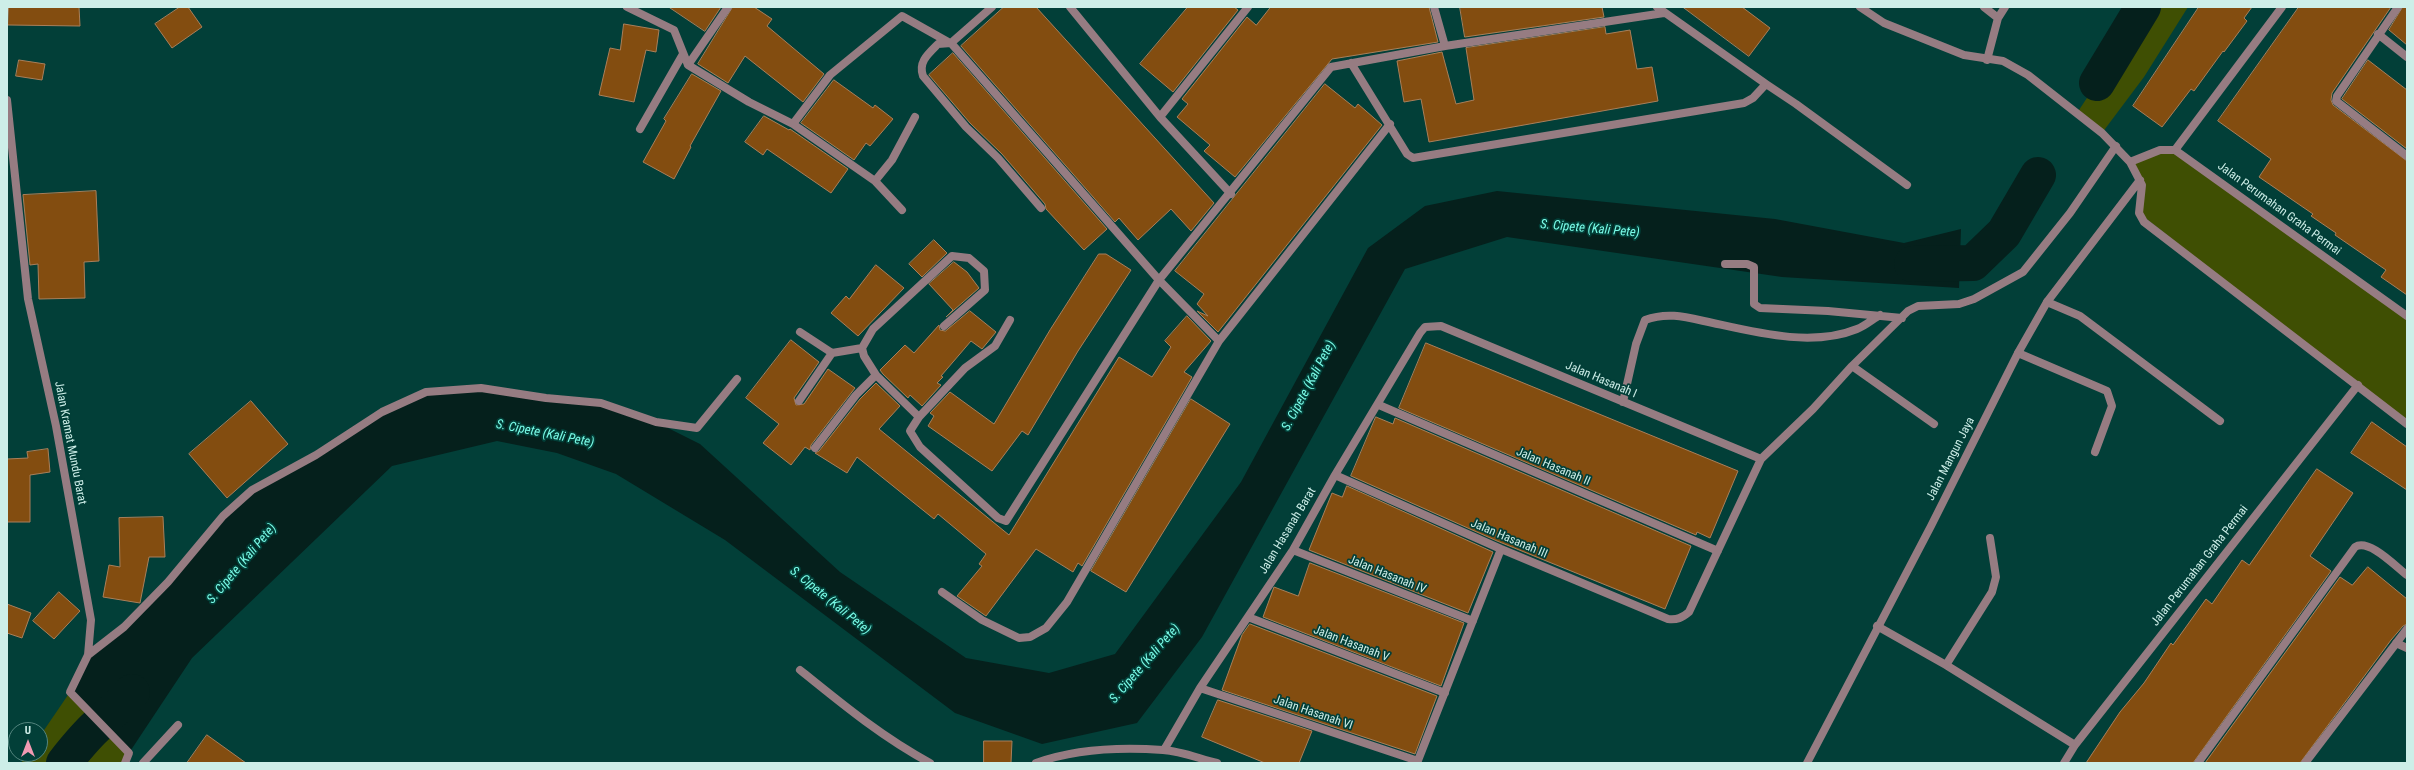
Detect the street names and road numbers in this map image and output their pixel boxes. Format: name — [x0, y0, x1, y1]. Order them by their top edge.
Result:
street label: Jalan Perumahan Graha Permai — [2214, 159, 2344, 259]
street label: Jalan Hasanah I — [1563, 358, 1639, 402]
street label: Jalan Kramat Mundu Barat — [51, 380, 89, 506]
street label: Jalan Mangun Jaya — [1924, 415, 1978, 503]
street label: Jalan Hasanah II — [1514, 445, 1592, 489]
street label: Jalan Hasanah Barat — [1257, 485, 1319, 577]
street label: Jalan Perumahan Graha Permai — [2148, 503, 2252, 629]
street label: Jalan Hasanah III — [1468, 516, 1550, 562]
street label: Jalan Hasanah IV — [1346, 553, 1428, 597]
street label: Jalan Hasanah V — [1311, 623, 1391, 665]
street label: Jalan Hasanah VI — [1271, 693, 1355, 733]

